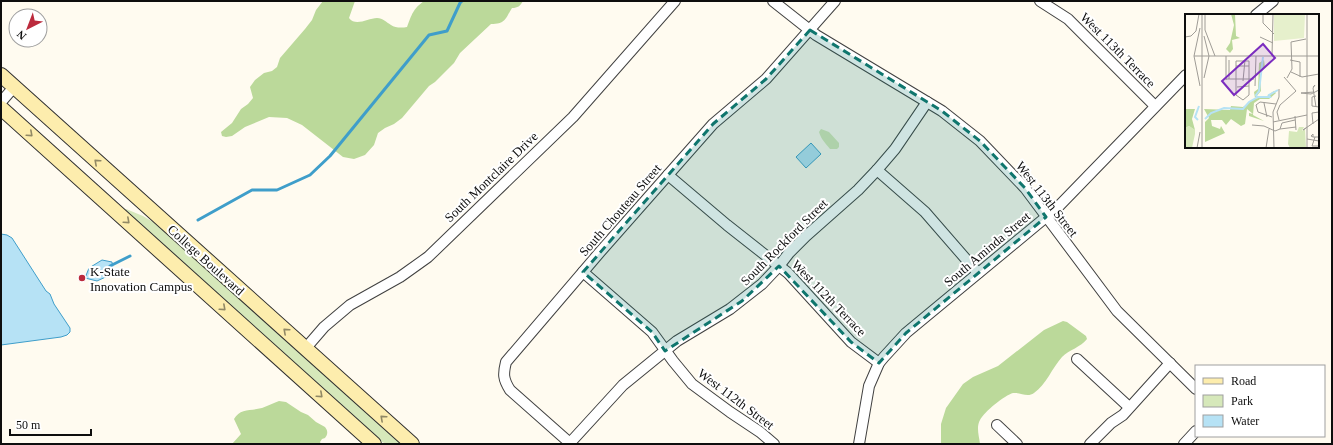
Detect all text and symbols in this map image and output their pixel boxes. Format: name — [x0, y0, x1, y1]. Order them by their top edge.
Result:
north arrow — [8, 8, 48, 48]
street label: West 113th Terrace — [1077, 9, 1159, 91]
inset map — [1185, 14, 1319, 148]
text: N — [14, 28, 28, 43]
street label: South Montclaire Drive — [441, 129, 541, 225]
one-way arrow — [25, 130, 33, 137]
street label: West 113th Street — [1013, 158, 1081, 240]
one-way arrow — [95, 159, 102, 166]
street label: South Chouteau Street — [576, 161, 664, 259]
street label: South Rockford Street — [738, 195, 831, 288]
street label: South Aminda Street — [941, 208, 1034, 290]
one-way arrow — [122, 217, 129, 224]
street label: College Boulevard — [165, 222, 248, 299]
street label: West 112th Terrace — [789, 257, 869, 339]
place label: K-State Innovation Campus — [90, 264, 192, 294]
marker: K-State Innovation Campus — [77, 273, 87, 283]
one-way arrow — [218, 304, 226, 311]
one-way arrow — [283, 329, 291, 336]
street label: West 112th Street — [695, 365, 777, 433]
legend — [1195, 365, 1325, 437]
text: Road — [1231, 374, 1256, 388]
one-way arrow — [315, 391, 323, 398]
text: Park — [1231, 394, 1253, 408]
scale bar — [10, 411, 91, 437]
text: Water — [1231, 414, 1259, 428]
one-way arrow — [380, 415, 388, 423]
text: 50 m — [16, 418, 41, 432]

